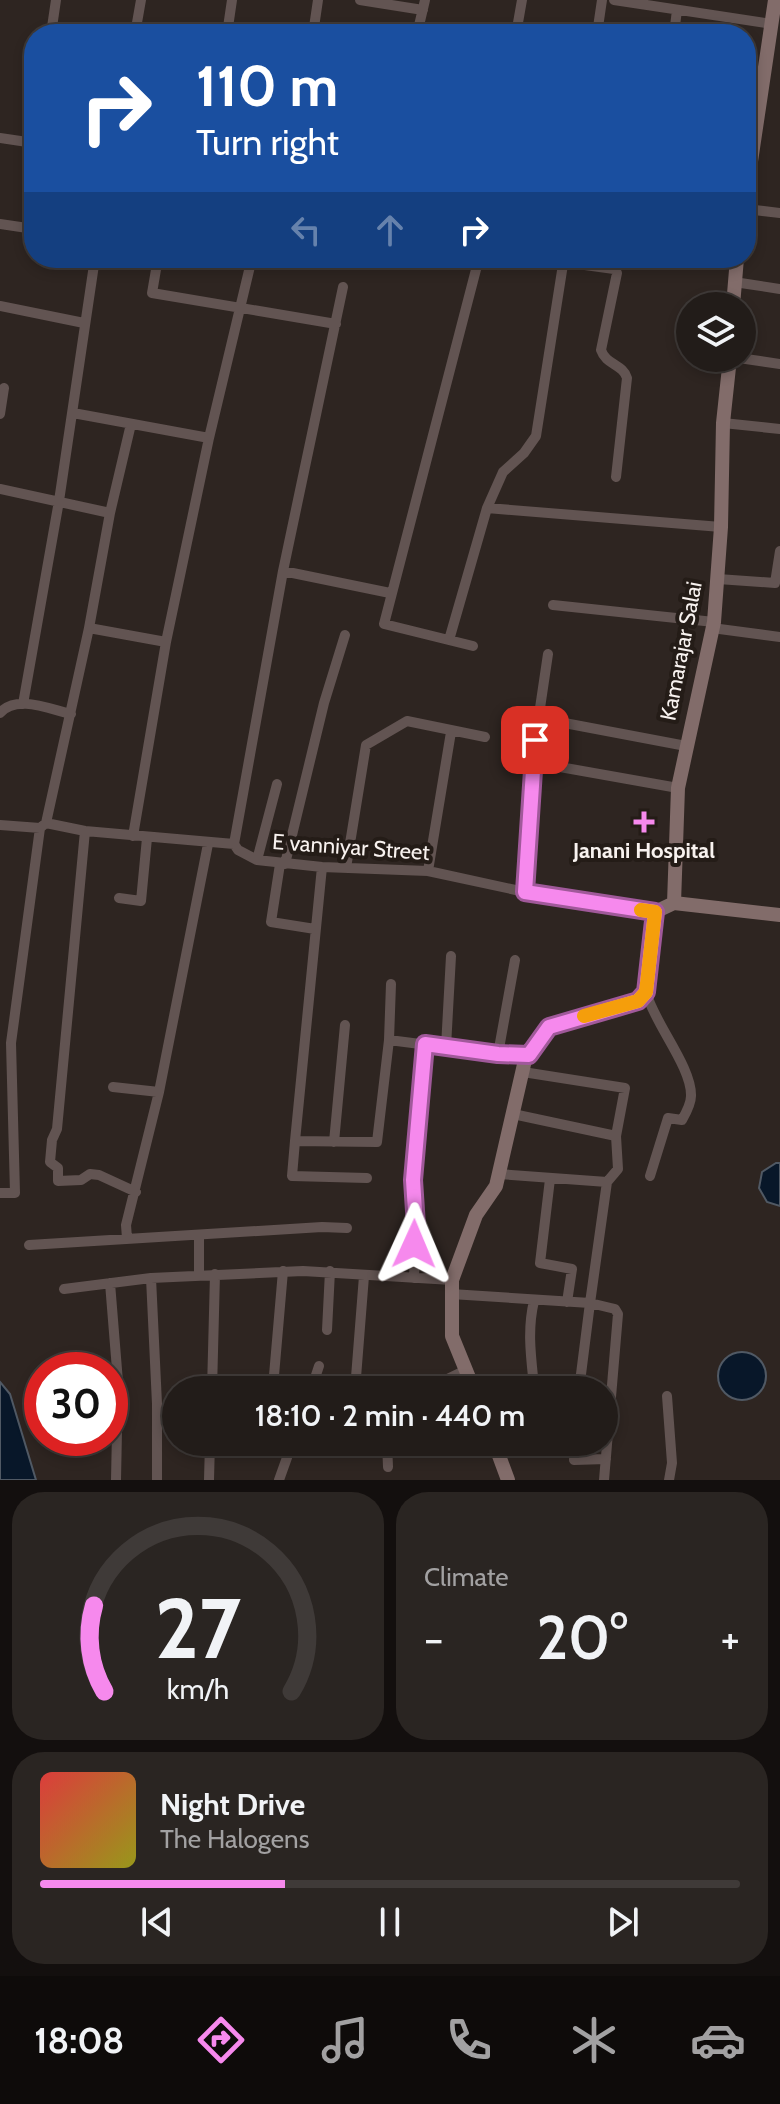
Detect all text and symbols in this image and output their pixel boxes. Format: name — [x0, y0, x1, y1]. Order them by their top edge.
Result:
text: 110 m — [196, 52, 338, 120]
icon: right — [64, 56, 168, 160]
text: Turn right — [196, 120, 339, 164]
icon: left — [284, 208, 328, 252]
icon: ahead — [368, 208, 412, 252]
icon: right — [452, 208, 496, 252]
map controls — [676, 292, 756, 372]
button: layers — [676, 292, 756, 372]
street label: Kamarajar Salai — [654, 579, 708, 723]
pin — [501, 706, 569, 774]
icon: arrive — [513, 718, 557, 762]
marker: Janani Hospital — [633, 811, 655, 833]
street label: E vanniyar Street — [271, 828, 431, 866]
place label: Janani Hospital — [572, 837, 715, 864]
position arrow — [372, 1202, 456, 1286]
speed limit sign: 30 — [24, 1352, 128, 1456]
text: 18:10 · 2 min · 440 m — [255, 1397, 525, 1434]
text: Climate — [424, 1561, 509, 1593]
text: 27 — [155, 1578, 241, 1679]
text: 20° — [536, 1601, 628, 1674]
text: − — [424, 1612, 443, 1665]
text: + — [721, 1612, 740, 1665]
text: km/h — [167, 1671, 229, 1706]
text: Night Drive — [160, 1786, 305, 1823]
text: The Halogens — [160, 1823, 309, 1855]
icon: previous — [135, 1900, 179, 1944]
icon: pause — [368, 1900, 412, 1944]
icon: next — [601, 1900, 645, 1944]
icon: directions — [193, 2012, 249, 2068]
icon: music — [317, 2012, 373, 2068]
icon: phone — [441, 2012, 497, 2068]
icon: climate — [566, 2012, 622, 2068]
icon: car — [690, 2012, 746, 2068]
text: 18:08 — [34, 2018, 124, 2062]

